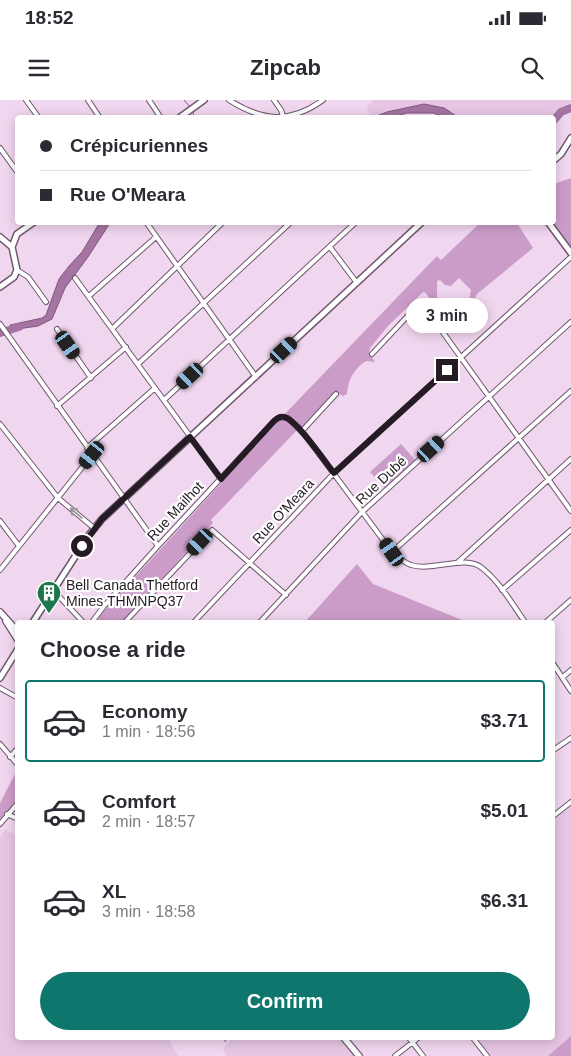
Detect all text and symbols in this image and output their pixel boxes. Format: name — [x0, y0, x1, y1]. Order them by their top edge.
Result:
text: 18:52 — [25, 7, 74, 28]
icon: menu — [25, 54, 53, 82]
icon: search — [518, 54, 546, 82]
text: Zipcab — [250, 55, 321, 80]
text: Crépicuriennes — [70, 135, 208, 156]
text: Rue O'Meara — [70, 184, 185, 205]
callout: 3 min — [406, 298, 488, 332]
text: 3 min — [426, 307, 468, 324]
car — [53, 328, 82, 362]
car — [267, 334, 300, 366]
route end — [436, 359, 458, 381]
car — [173, 360, 206, 392]
car — [414, 433, 447, 465]
car — [76, 439, 107, 471]
street label: Rue Dubé — [352, 453, 410, 507]
street label: Rue O'Meara — [249, 475, 317, 547]
street label: Rue Mailhot — [144, 478, 206, 544]
one-way arrow — [69, 507, 82, 519]
car — [184, 526, 215, 558]
route start — [71, 535, 93, 557]
car — [377, 535, 406, 569]
place label: Bell Canada Thetford Mines THMNPQ37 — [66, 577, 198, 609]
building icon: Bell Canada Thetford Mines THMNPQ37 — [36, 580, 62, 614]
text: Choose a ride — [40, 637, 185, 662]
icon: car — [42, 699, 87, 744]
text: Economy — [102, 701, 188, 722]
text: $3.71 — [480, 710, 528, 731]
text: 1 min · 18:56 — [102, 723, 195, 740]
icon: car — [42, 789, 87, 834]
text: Comfort — [102, 791, 176, 812]
text: $5.01 — [480, 800, 528, 821]
text: 2 min · 18:57 — [102, 813, 195, 830]
icon: car — [42, 879, 87, 924]
text: XL — [102, 881, 126, 902]
text: $6.31 — [480, 890, 528, 911]
text: 3 min · 18:58 — [102, 903, 195, 920]
button: Confirm — [40, 972, 530, 1030]

